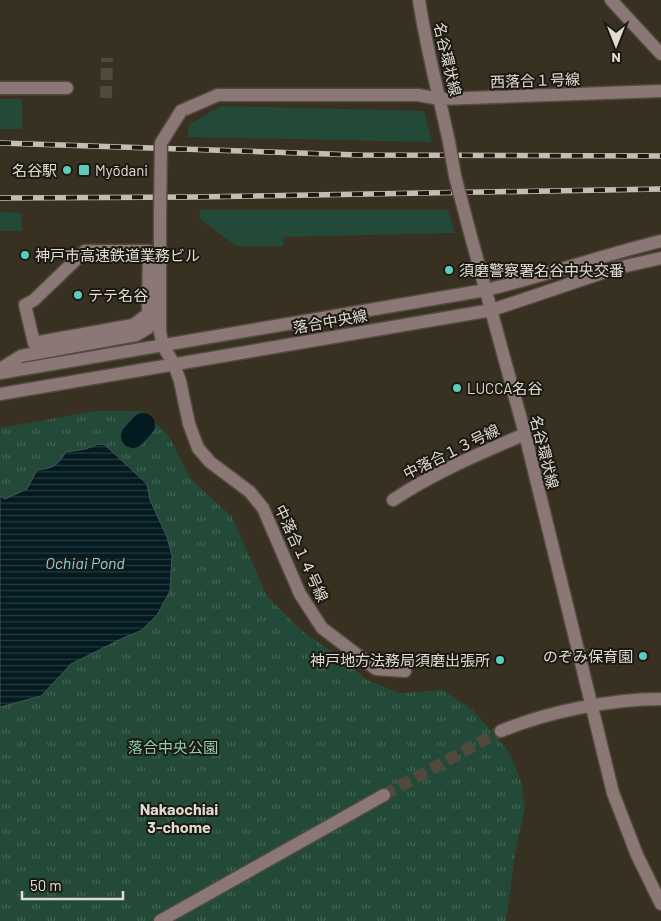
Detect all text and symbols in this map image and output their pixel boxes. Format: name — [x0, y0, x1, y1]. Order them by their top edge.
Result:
street label: 名谷環状線 — [431, 20, 465, 98]
north arrow — [591, 20, 641, 70]
text: N — [611, 50, 621, 67]
street label: 西落合１号線 — [490, 69, 580, 91]
place label: 名谷駅 — [12, 161, 57, 179]
place label: Myōdani — [95, 161, 148, 179]
marker: Myōdani — [77, 163, 91, 177]
marker: 名谷駅 — [61, 164, 73, 176]
place label: 神戸市高速鉄道業務ビル — [35, 246, 200, 264]
marker: 神戸市高速鉄道業務ビル — [19, 249, 31, 261]
place label: 須磨警察署名谷中央交番 — [459, 261, 624, 279]
marker: 須磨警察署名谷中央交番 — [443, 264, 455, 276]
place label: テテ名谷 — [88, 286, 148, 304]
marker: テテ名谷 — [72, 289, 84, 301]
street label: 落合中央線 — [291, 306, 369, 336]
place label: LUCCA名谷 — [467, 379, 542, 397]
marker: LUCCA名谷 — [451, 382, 463, 394]
street label: 名谷環状線 — [527, 413, 563, 491]
street label: 中落合１３号線 — [400, 420, 502, 482]
street label: 中落合１４号線 — [272, 502, 332, 604]
water label: Ochiai Pond — [45, 553, 125, 572]
place label: のぞみ保育園 — [543, 647, 633, 665]
marker: のぞみ保育園 — [637, 650, 649, 662]
place label: 神戸地方法務局須磨出張所 — [310, 651, 490, 669]
marker: 神戸地方法務局須磨出張所 — [494, 654, 506, 666]
park label: 落合中央公園 — [128, 738, 218, 756]
district label: Nakaochiai 3-chome — [140, 799, 218, 836]
scale bar — [22, 868, 124, 900]
text: 50 m — [30, 876, 62, 894]

